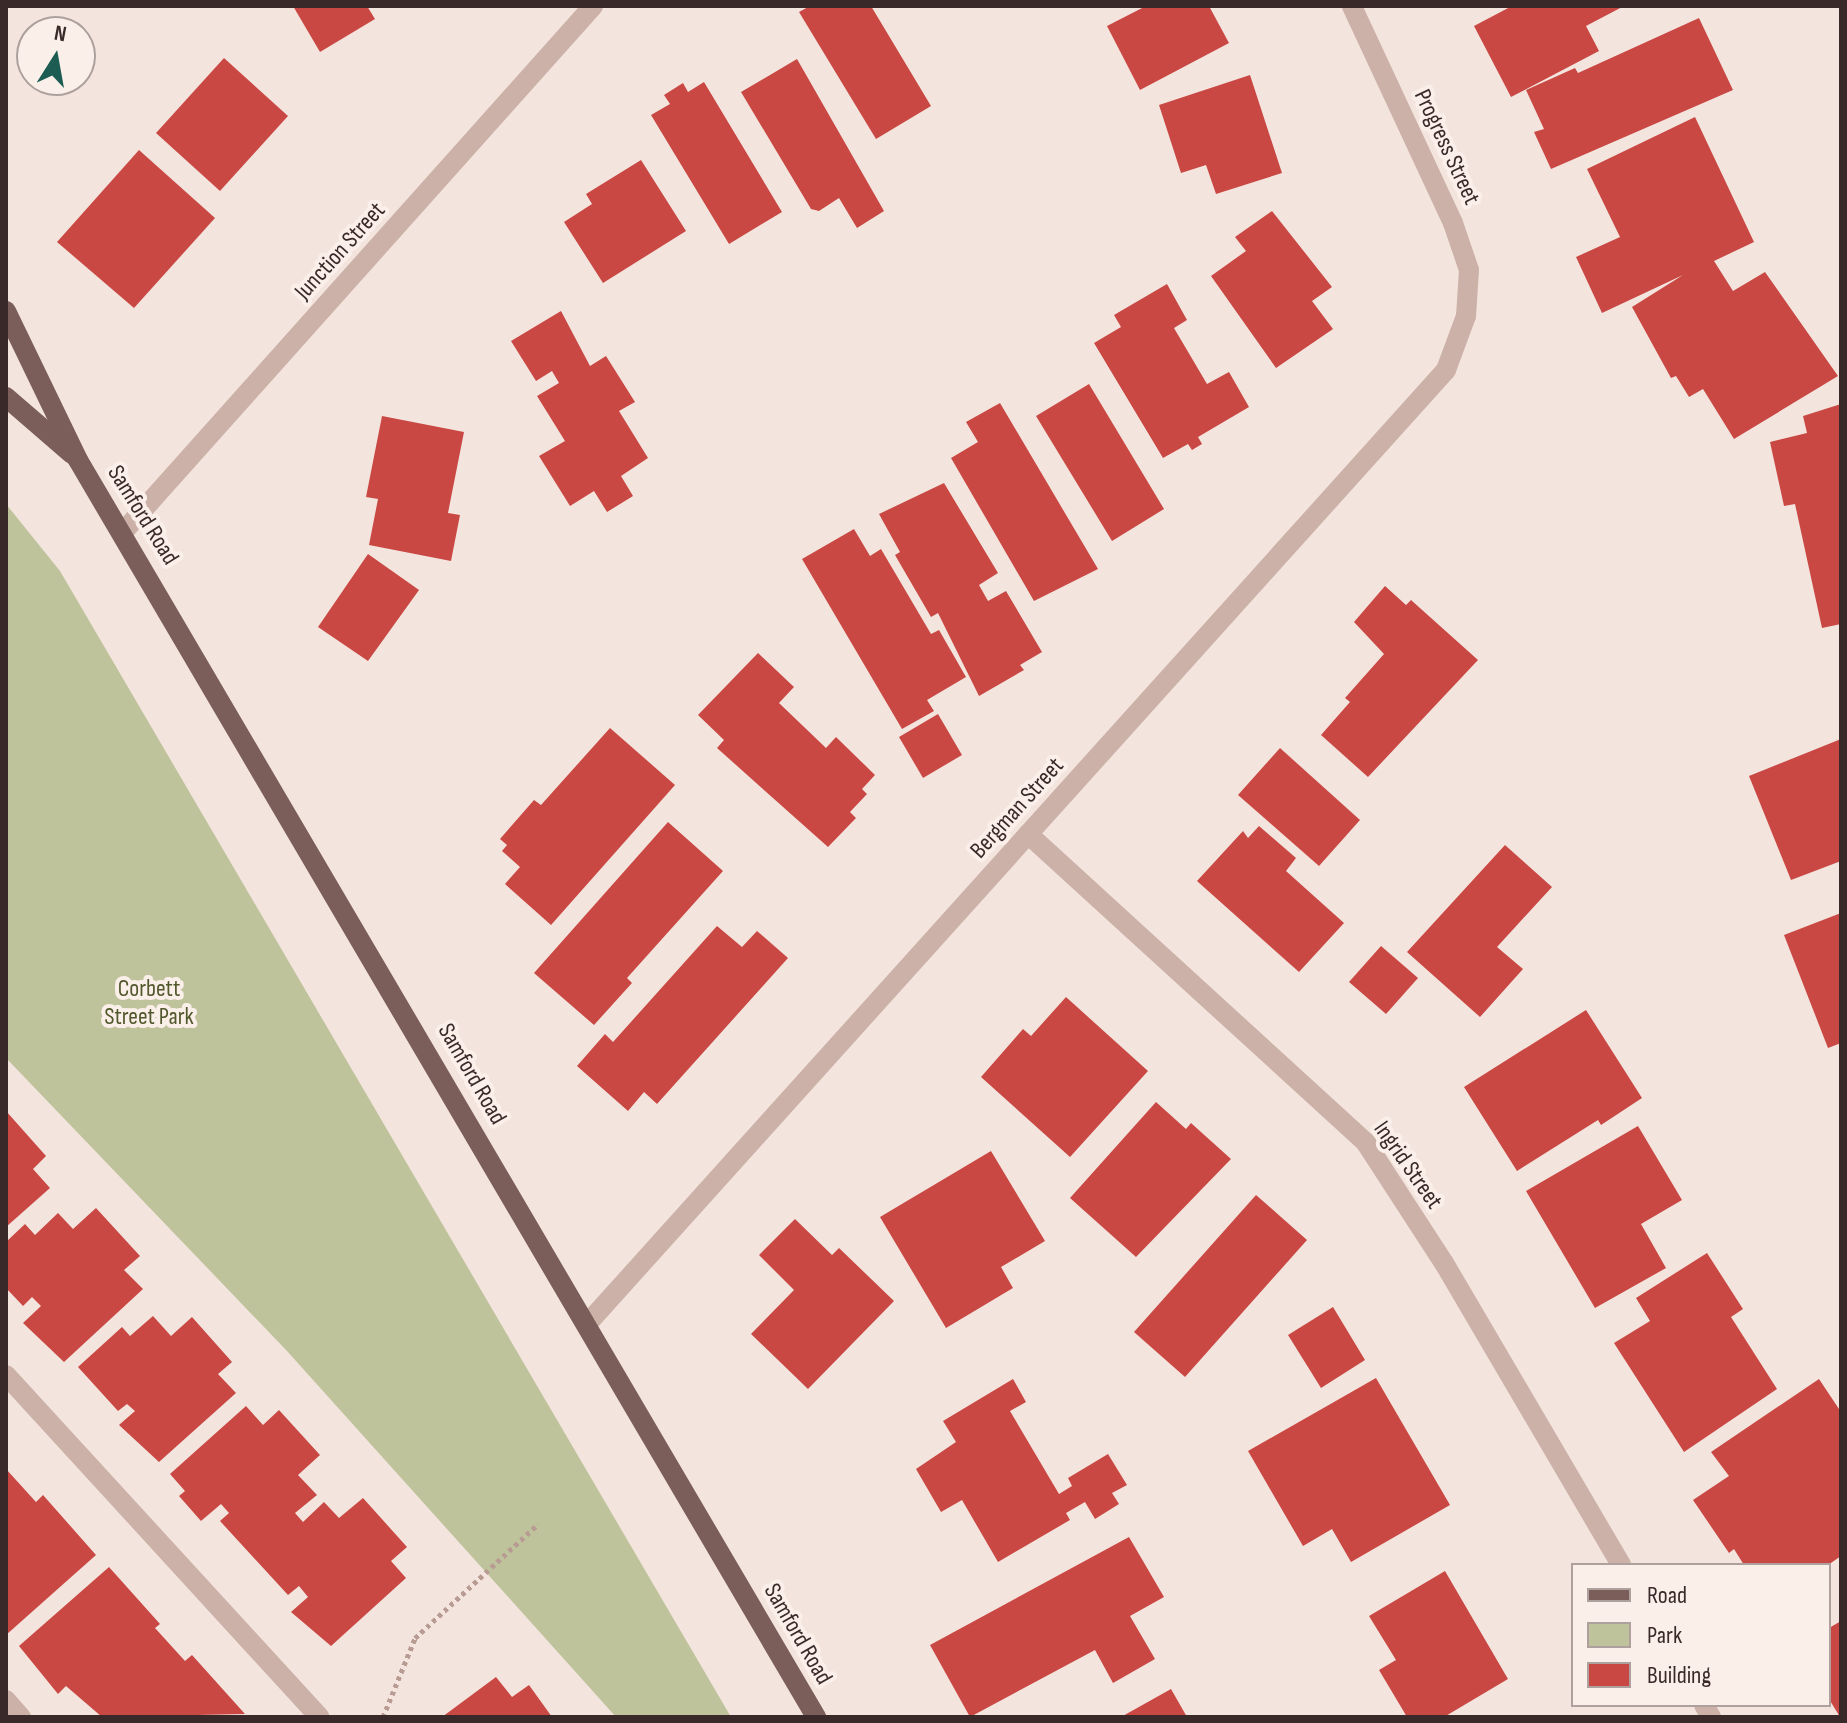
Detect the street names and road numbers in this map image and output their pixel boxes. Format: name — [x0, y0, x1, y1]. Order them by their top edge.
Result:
street label: Progress Street — [1408, 85, 1486, 209]
street label: Junction Street — [289, 196, 391, 306]
street label: Samford Road — [101, 460, 185, 570]
street label: Bergman Street — [964, 752, 1070, 864]
street label: Samford Road — [432, 1018, 512, 1130]
street label: Ingrid Street — [1367, 1116, 1449, 1214]
street label: Samford Road — [758, 1578, 838, 1690]

